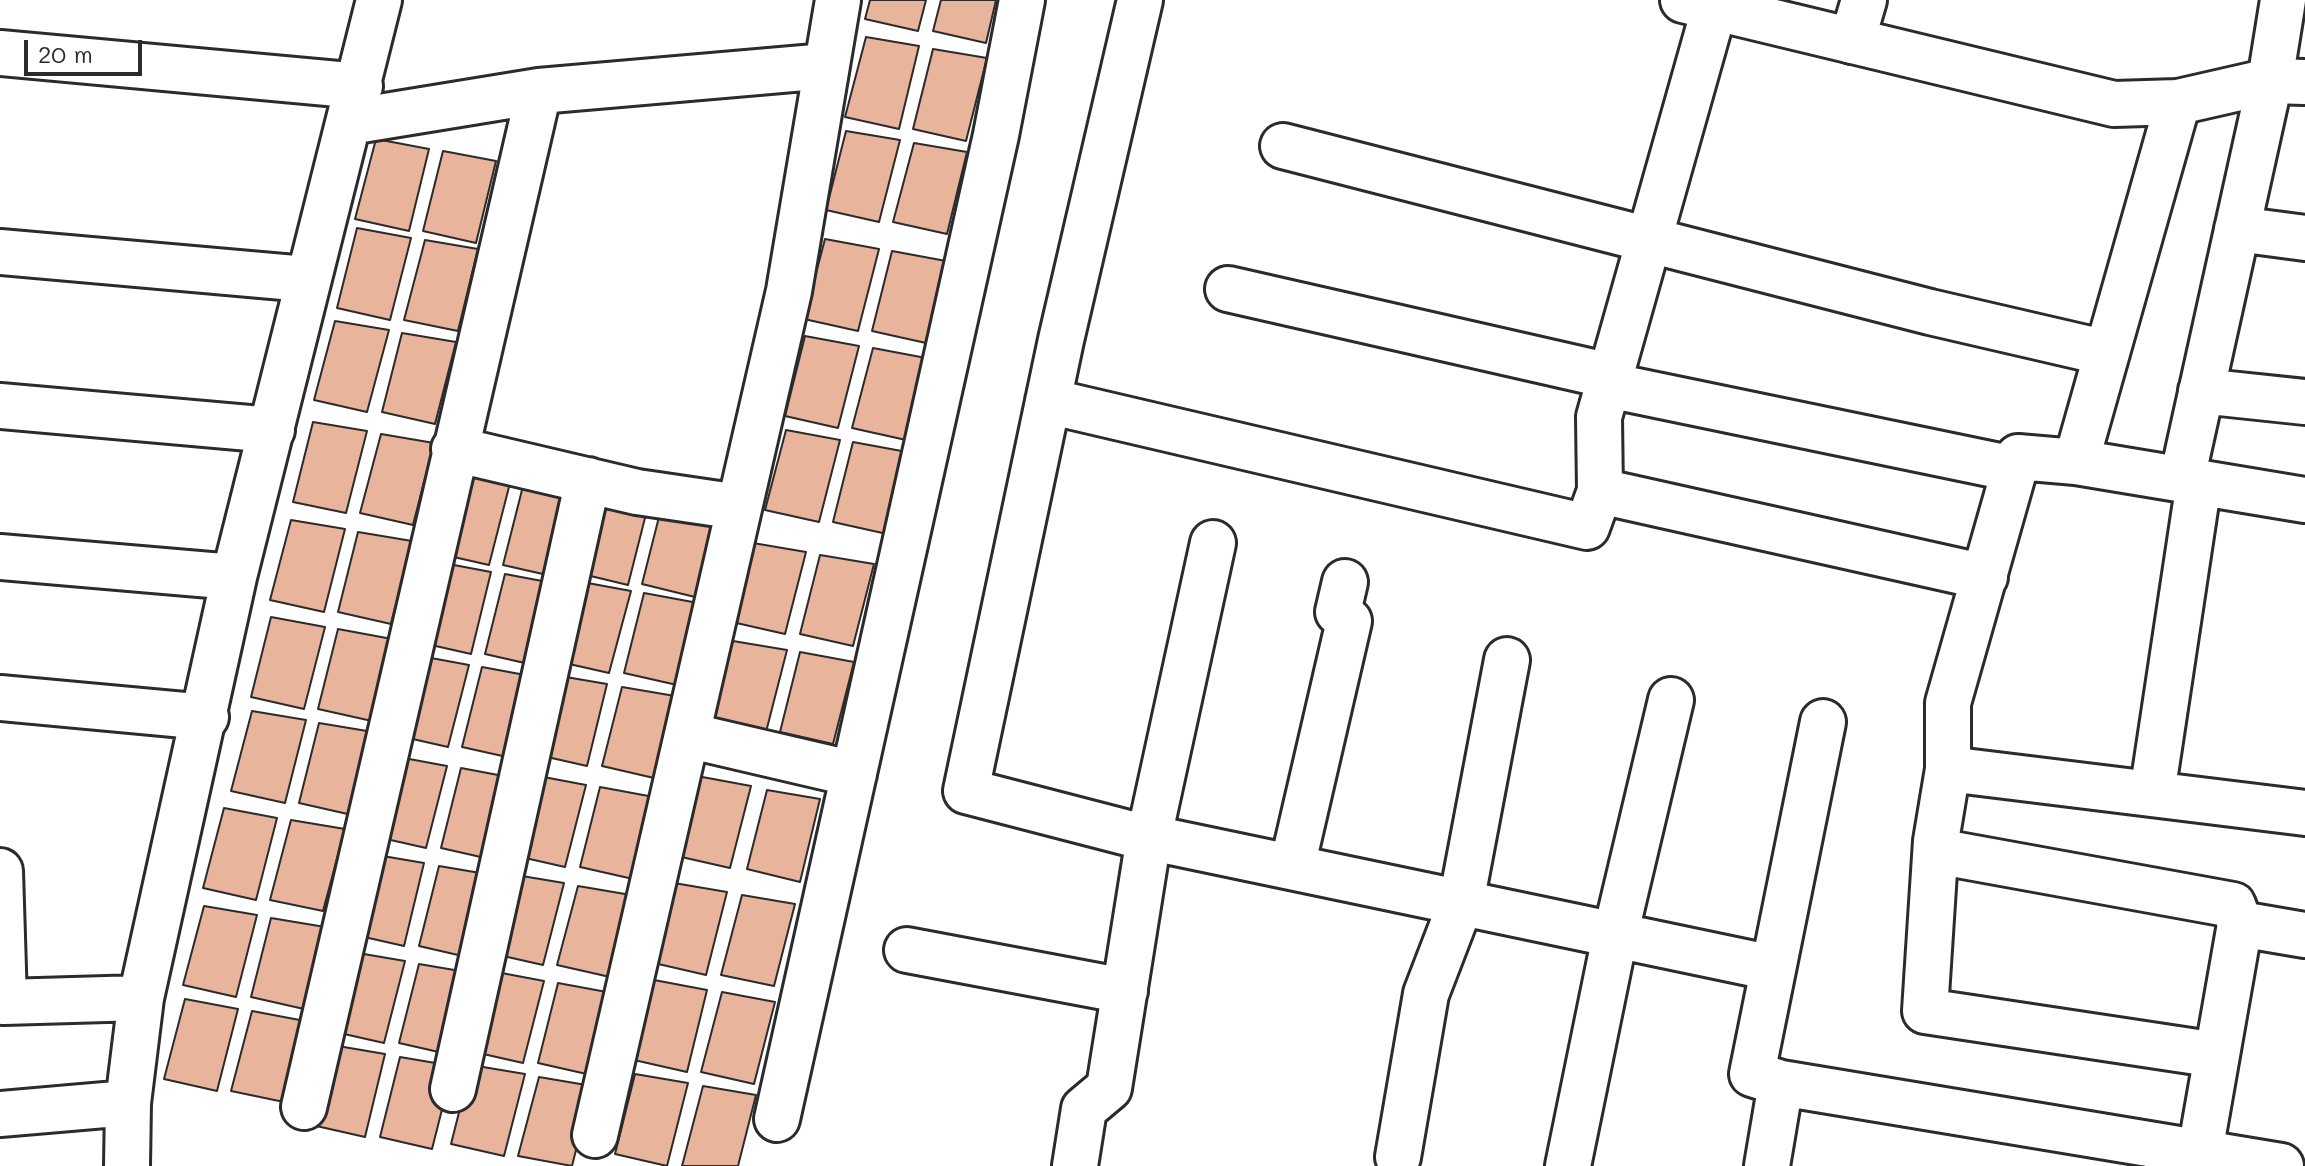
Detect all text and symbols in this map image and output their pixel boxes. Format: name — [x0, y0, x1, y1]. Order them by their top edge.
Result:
scale bar — [28, 24, 146, 74]
text: 20 m — [38, 38, 93, 69]

